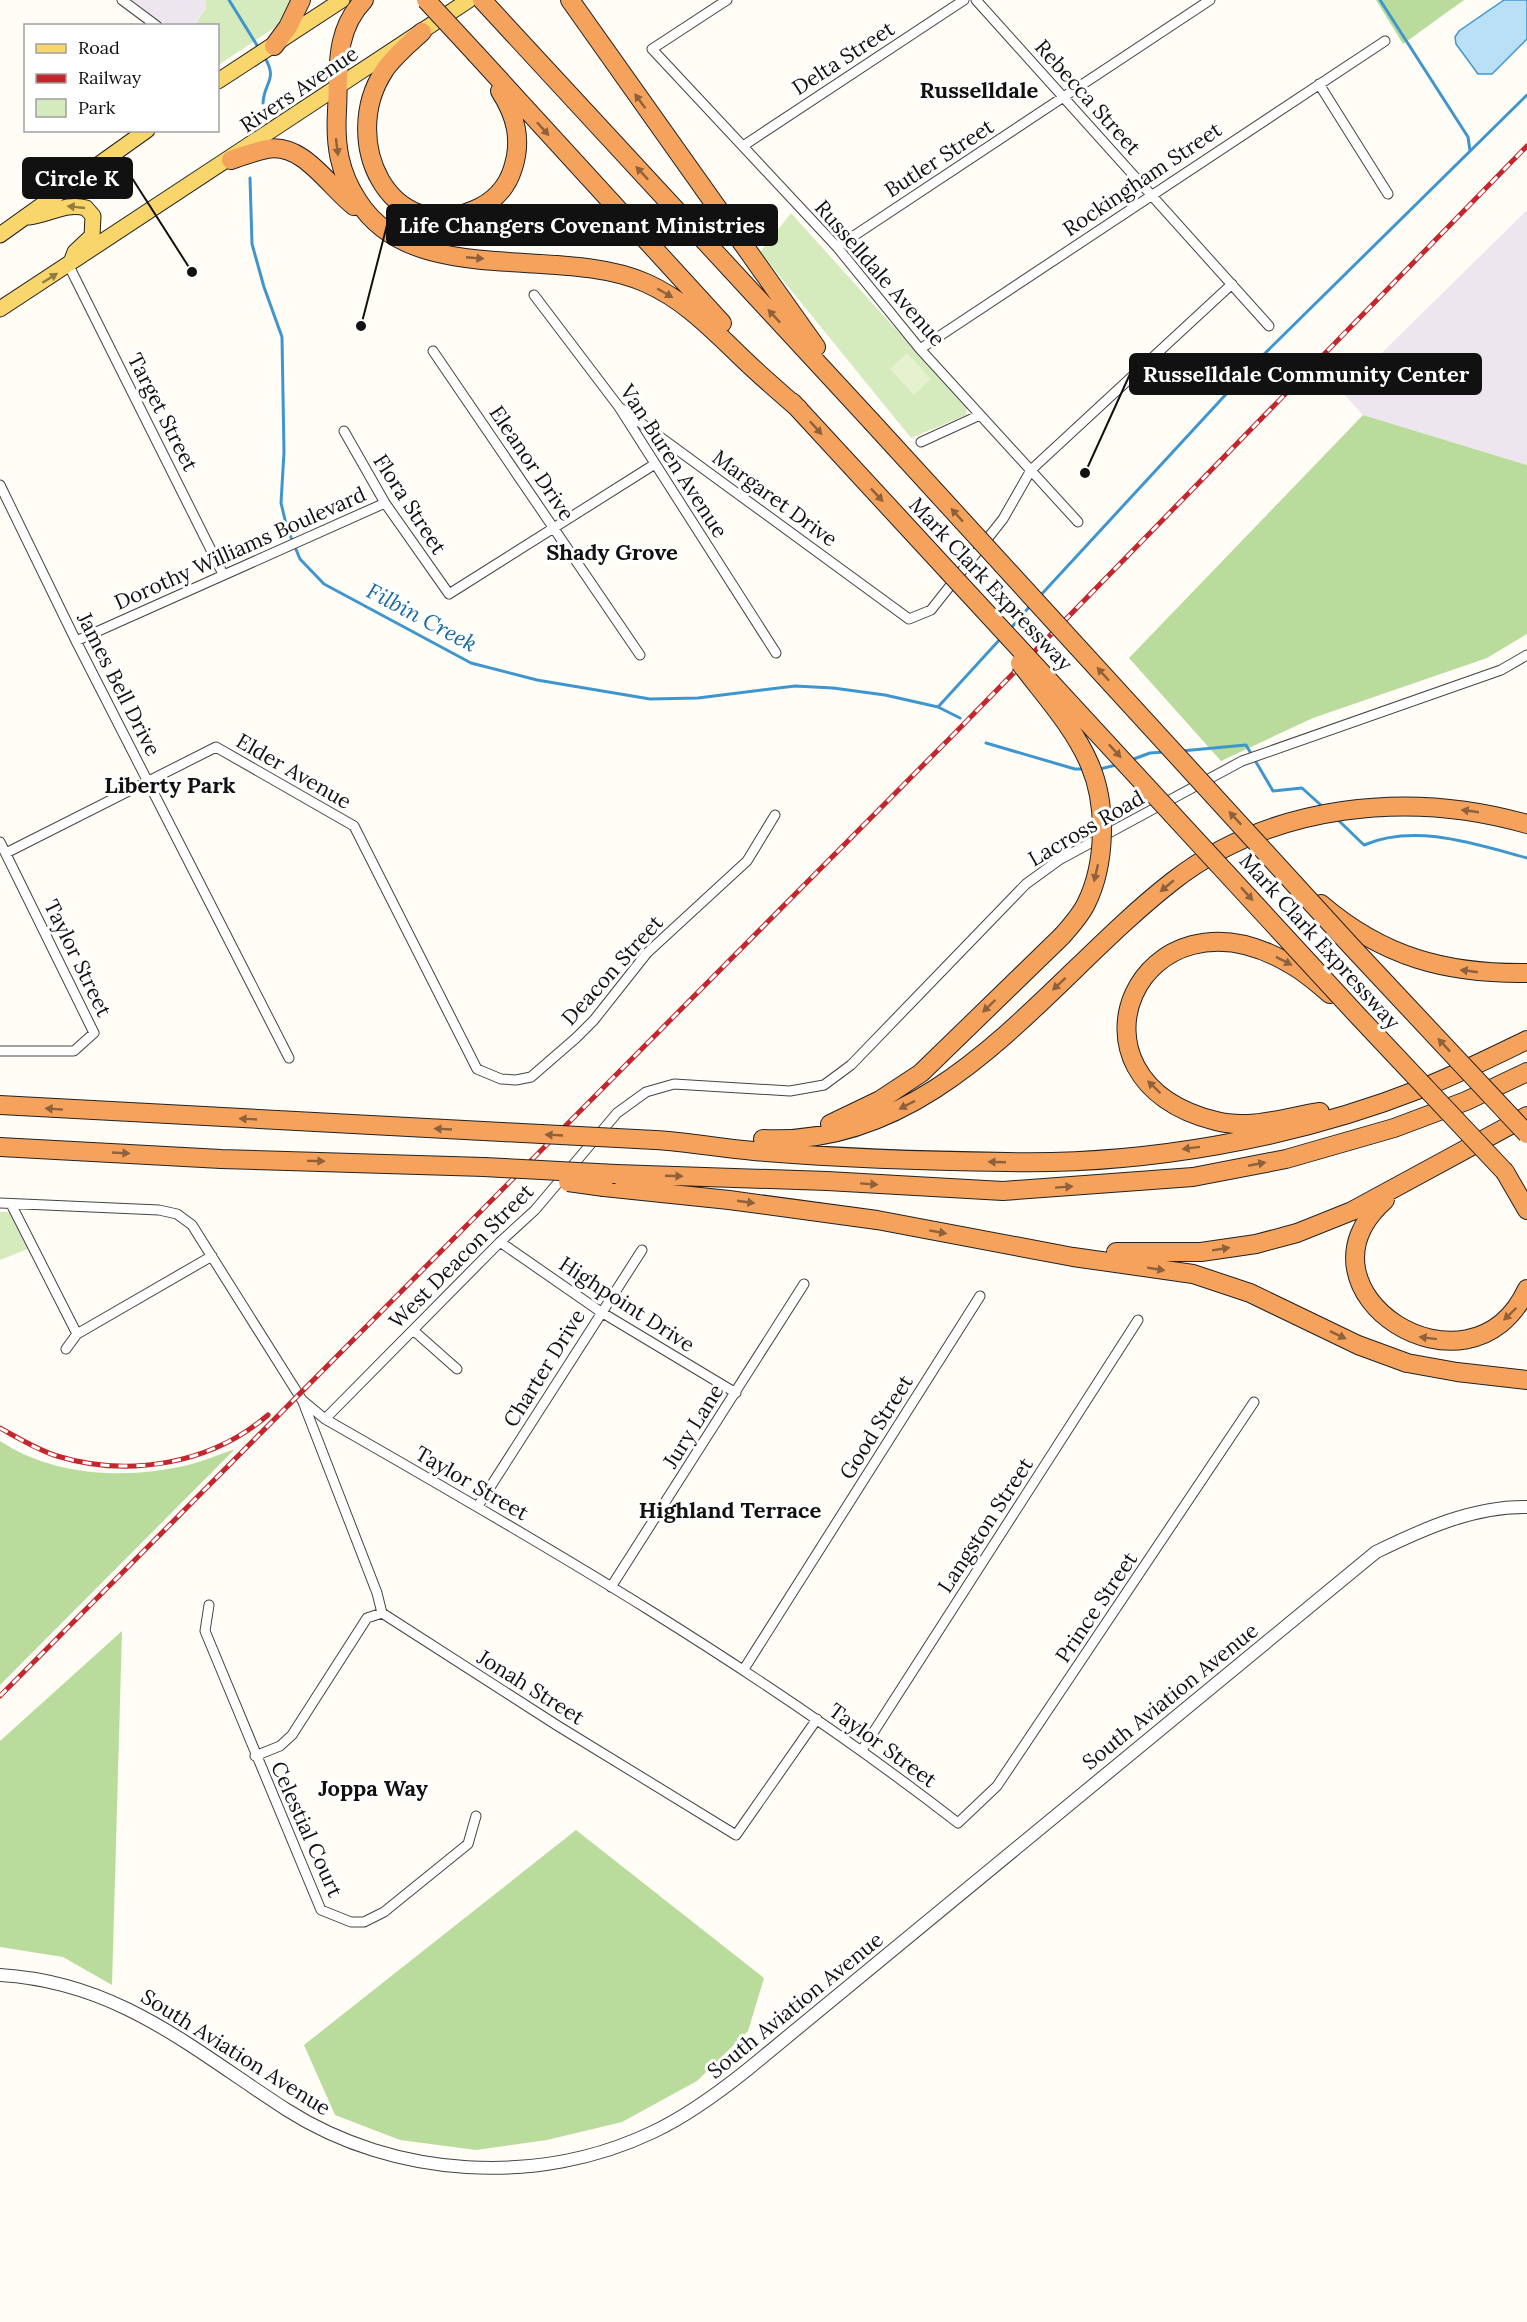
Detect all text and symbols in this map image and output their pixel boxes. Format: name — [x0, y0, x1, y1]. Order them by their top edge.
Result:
street label: Delta Street — [787, 14, 900, 101]
legend — [24, 24, 219, 132]
street label: Rebecca Street — [1029, 34, 1147, 161]
text: Road — [78, 36, 120, 59]
street label: Rivers Avenue — [235, 40, 363, 138]
text: Railway — [78, 66, 142, 89]
district label: Russelldale — [920, 76, 1039, 104]
one-way arrow — [634, 94, 646, 109]
text: Park — [78, 96, 116, 119]
street label: Butler Street — [879, 112, 999, 203]
street label: Rockingham Street — [1057, 115, 1227, 242]
one-way arrow — [536, 121, 550, 136]
one-way arrow — [332, 137, 341, 156]
callout: Circle K — [23, 158, 132, 198]
text: Circle K — [35, 164, 119, 192]
one-way arrow — [635, 166, 649, 180]
street label: Russelldale Avenue — [809, 194, 951, 352]
one-way arrow — [66, 202, 85, 212]
callout: Life Changers Covenant Ministries — [387, 205, 777, 245]
text: Life Changers Covenant Ministries — [399, 211, 765, 239]
one-way arrow — [466, 253, 485, 263]
one-way arrow — [41, 273, 58, 284]
one-way arrow — [657, 288, 674, 298]
one-way arrow — [768, 309, 781, 324]
street label: Target Street — [122, 349, 205, 476]
callout: Russelldale Community Center — [1130, 354, 1481, 394]
text: Russelldale Community Center — [1143, 360, 1470, 388]
street label: Van Buren Avenue — [614, 378, 734, 543]
street label: Eleanor Drive — [484, 400, 580, 526]
one-way arrow — [809, 420, 822, 435]
street label: Margaret Drive — [707, 444, 843, 552]
street label: Flora Street — [368, 449, 453, 560]
street label: Dorothy Williams Boulevard — [110, 480, 370, 616]
one-way arrow — [870, 487, 884, 502]
street label: Mark Clark Expressway — [903, 491, 1079, 677]
one-way arrow — [951, 508, 964, 523]
district label: Shady Grove — [546, 538, 678, 566]
water label: Filbin Creek — [362, 576, 482, 658]
street label: James Bell Drive — [71, 607, 167, 760]
one-way arrow — [1096, 667, 1110, 682]
street label: Elder Avenue — [232, 727, 356, 815]
one-way arrow — [1108, 743, 1121, 758]
district label: Liberty Park — [104, 771, 236, 799]
street label: Lacross Road — [1023, 784, 1149, 872]
one-way arrow — [1460, 806, 1479, 816]
one-way arrow — [1229, 811, 1242, 826]
street label: Mark Clark Expressway — [1234, 847, 1406, 1035]
one-way arrow — [1091, 864, 1100, 883]
one-way arrow — [1160, 879, 1175, 892]
one-way arrow — [1240, 887, 1254, 902]
street label: Taylor Street — [38, 895, 118, 1022]
street label: Deacon Street — [555, 909, 669, 1031]
one-way arrow — [1275, 956, 1292, 966]
one-way arrow — [1459, 967, 1478, 976]
one-way arrow — [1052, 977, 1067, 991]
one-way arrow — [983, 999, 997, 1013]
one-way arrow — [1437, 1038, 1451, 1053]
one-way arrow — [1148, 1081, 1162, 1095]
one-way arrow — [899, 1100, 916, 1110]
one-way arrow — [44, 1104, 63, 1113]
one-way arrow — [239, 1115, 258, 1124]
one-way arrow — [434, 1125, 453, 1134]
one-way arrow — [545, 1131, 564, 1140]
one-way arrow — [1181, 1144, 1200, 1153]
one-way arrow — [112, 1149, 131, 1158]
one-way arrow — [307, 1156, 326, 1166]
one-way arrow — [987, 1157, 1006, 1167]
one-way arrow — [1248, 1159, 1267, 1168]
one-way arrow — [665, 1171, 684, 1181]
street label: West Deacon Street — [383, 1177, 540, 1334]
one-way arrow — [860, 1179, 879, 1189]
one-way arrow — [1054, 1182, 1073, 1191]
one-way arrow — [736, 1197, 755, 1206]
one-way arrow — [929, 1228, 948, 1237]
one-way arrow — [1211, 1244, 1230, 1253]
street label: Highpoint Drive — [554, 1250, 700, 1358]
one-way arrow — [1147, 1264, 1166, 1273]
street label: Charter Drive — [497, 1304, 591, 1432]
one-way arrow — [1502, 1307, 1517, 1321]
one-way arrow — [1330, 1330, 1347, 1340]
one-way arrow — [1419, 1333, 1438, 1343]
street label: Good Street — [833, 1369, 919, 1484]
street label: Jury Lane — [656, 1379, 729, 1474]
street label: Taylor Street — [410, 1440, 534, 1527]
street label: Langston Street — [931, 1452, 1039, 1598]
district label: Highland Terrace — [639, 1496, 821, 1524]
street label: Prince Street — [1049, 1546, 1143, 1668]
street label: South Aviation Avenue — [1077, 1617, 1263, 1775]
street label: Jonah Street — [472, 1643, 590, 1731]
street label: Taylor Street — [824, 1697, 943, 1794]
street label: Celestial Court — [265, 1757, 349, 1902]
district label: Joppa Way — [318, 1774, 429, 1802]
street label: South Aviation Avenue — [702, 1926, 888, 2084]
street label: South Aviation Avenue — [136, 1983, 336, 2121]

